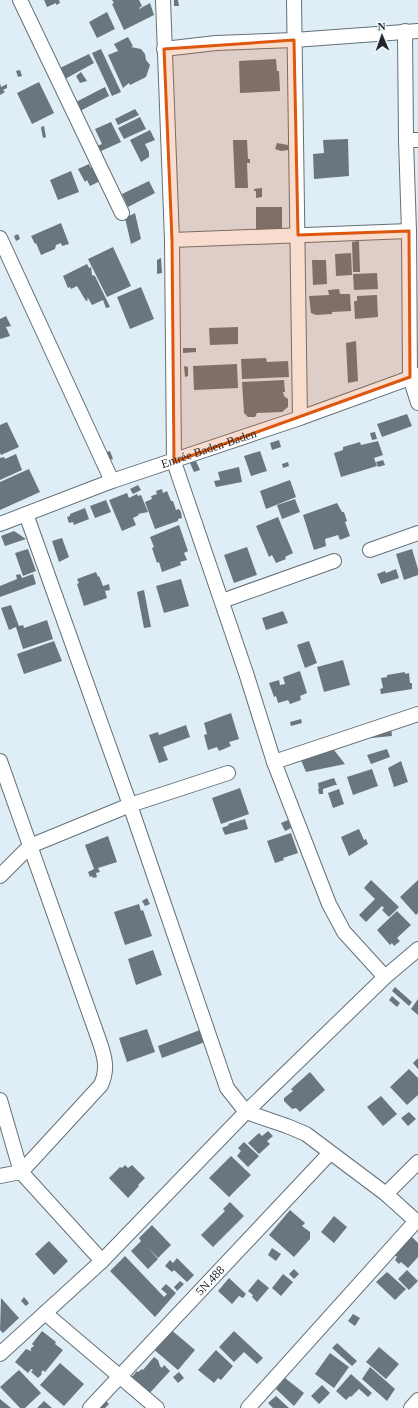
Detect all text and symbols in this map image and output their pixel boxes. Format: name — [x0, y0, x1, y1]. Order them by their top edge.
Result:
north arrow — [362, 16, 402, 56]
text: N — [377, 20, 386, 32]
street label: Entrée Baden-Baden — [159, 426, 258, 471]
street label: 5N.488 — [193, 1263, 227, 1298]

